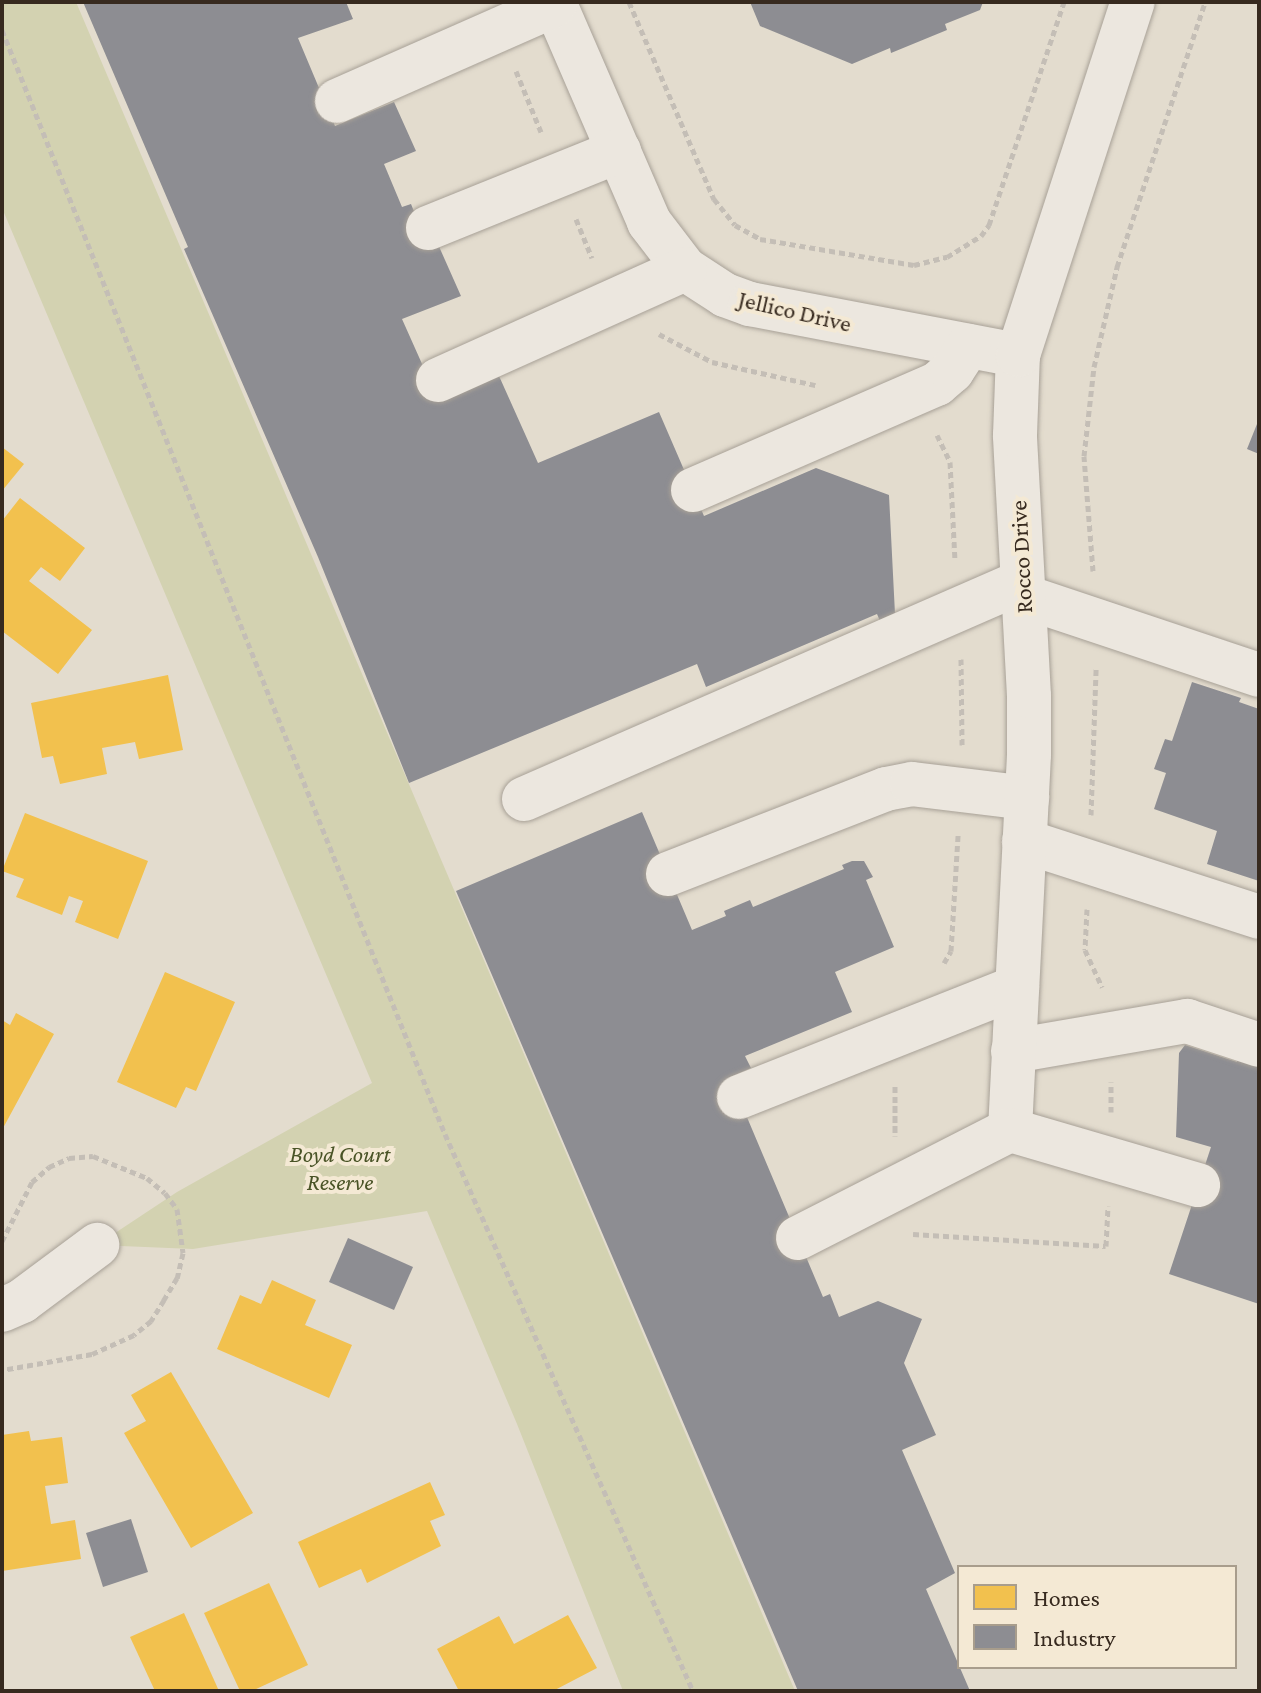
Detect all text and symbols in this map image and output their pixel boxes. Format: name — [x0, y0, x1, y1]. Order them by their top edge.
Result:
street label: Jellico Drive — [736, 284, 854, 338]
street label: Rocco Drive — [1004, 500, 1038, 614]
park label: Boyd Court Reserve — [290, 1140, 390, 1196]
legend — [957, 1565, 1237, 1669]
text: Homes — [1033, 1584, 1100, 1611]
text: Industry — [1033, 1624, 1116, 1651]

